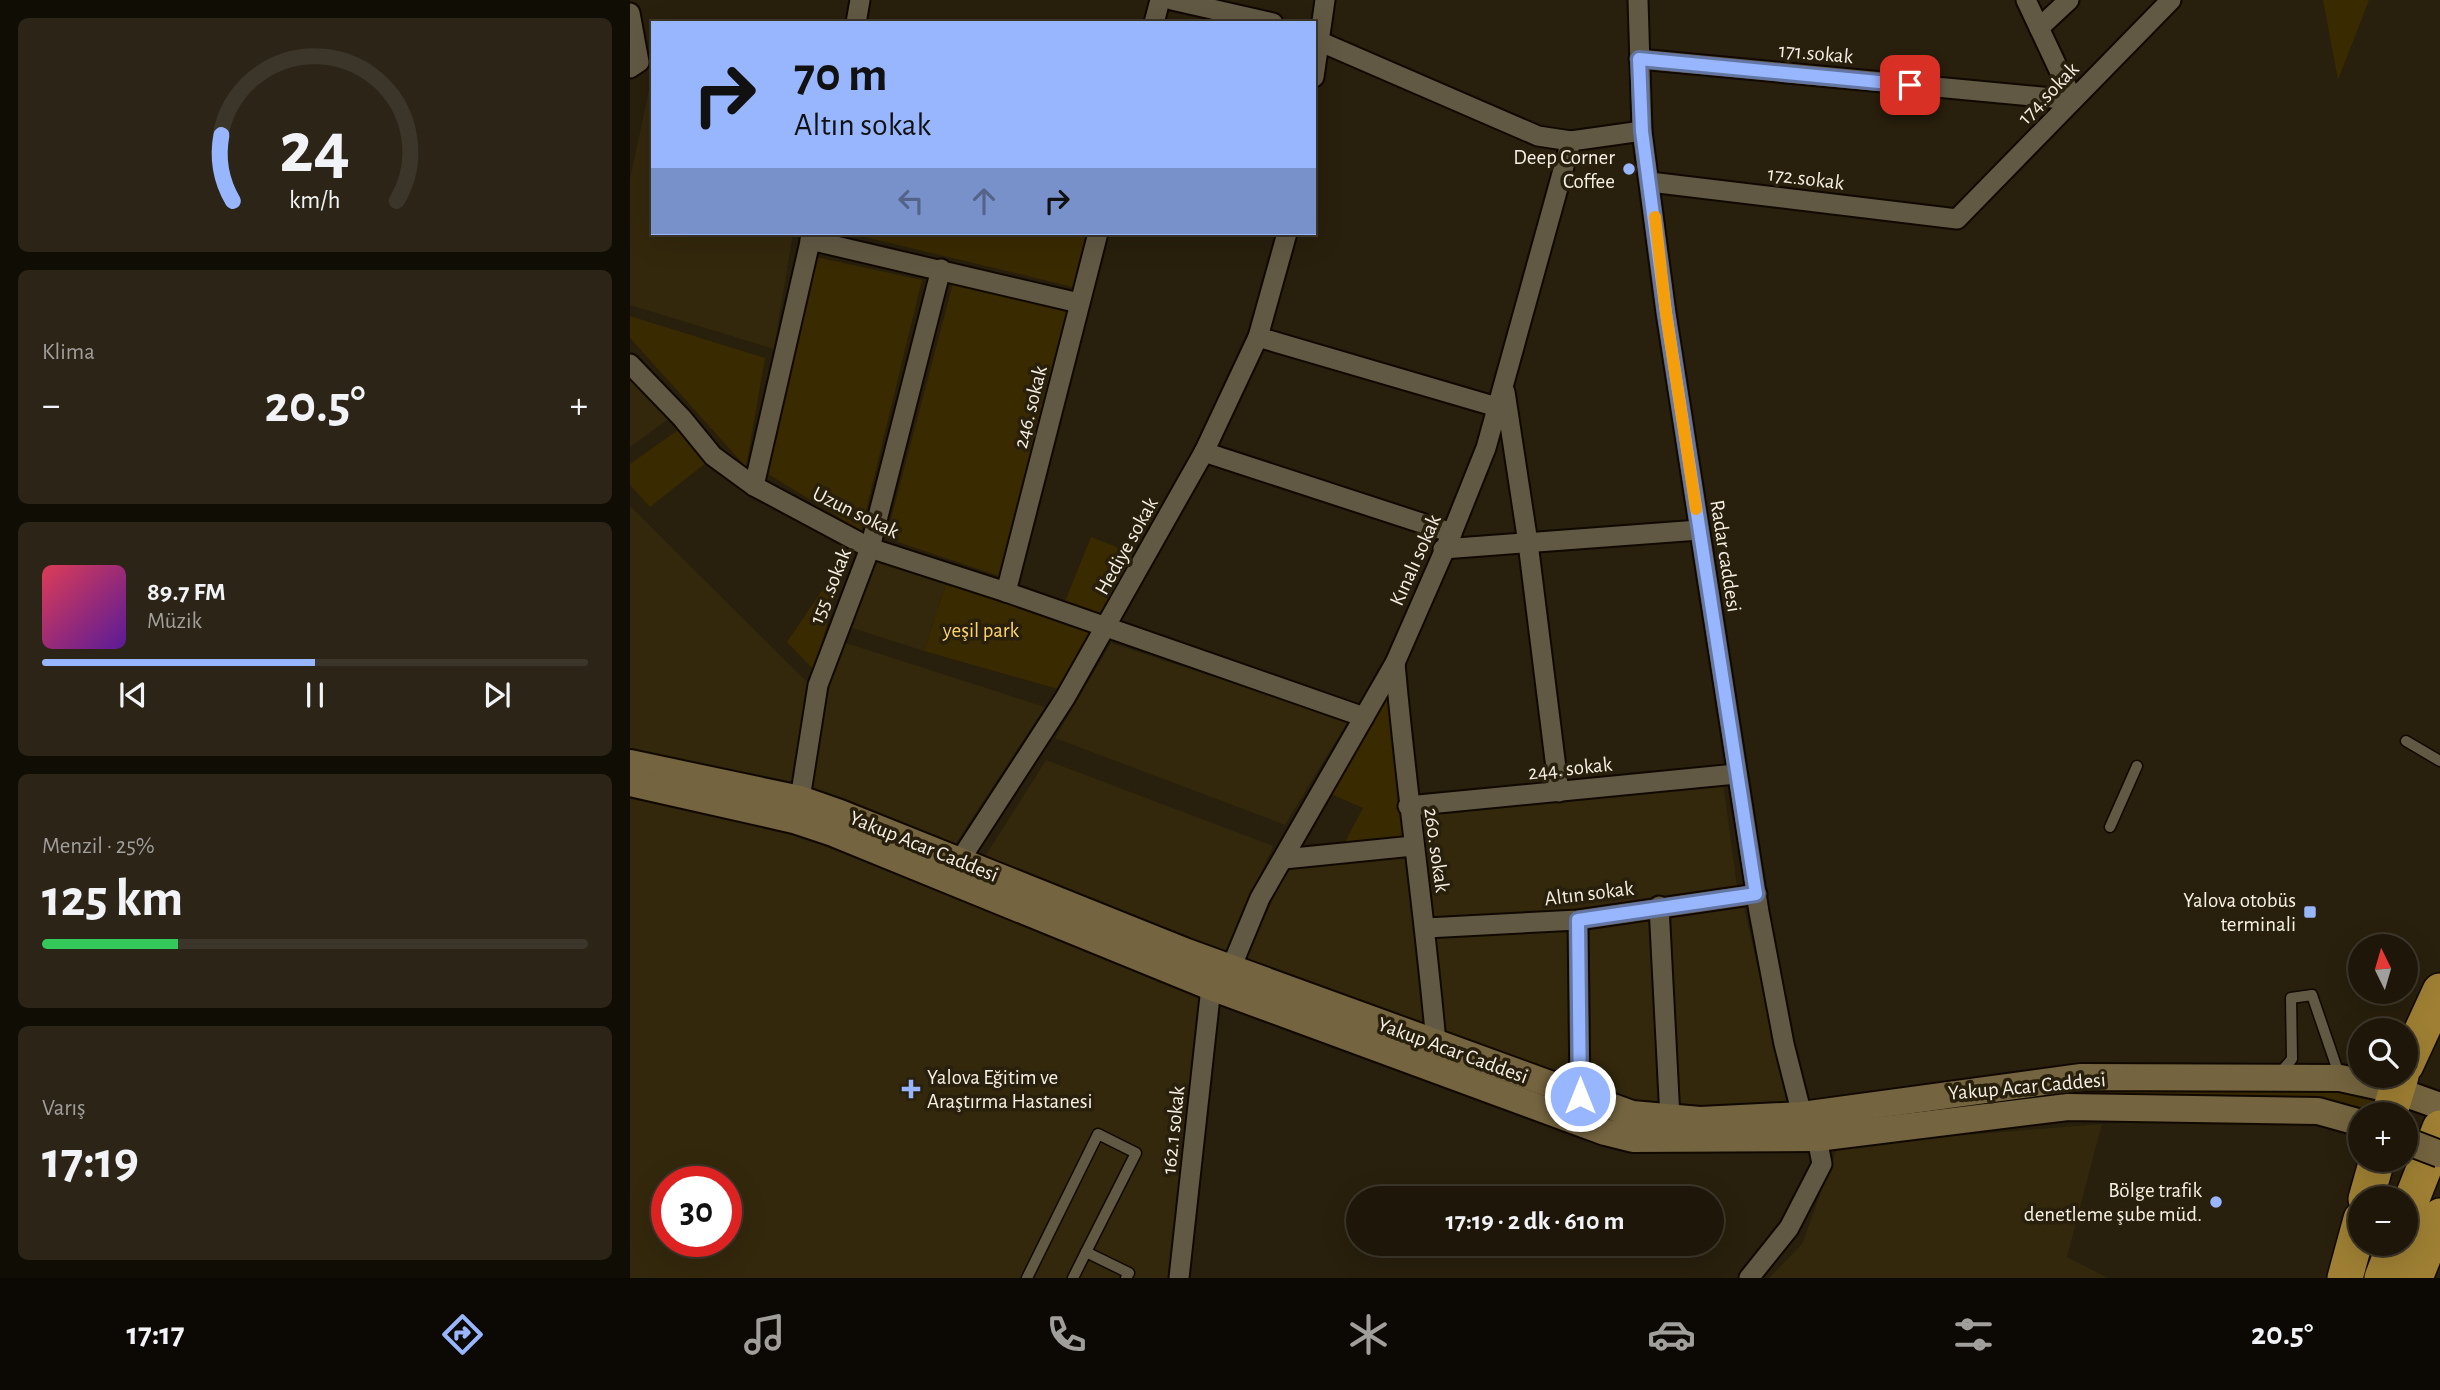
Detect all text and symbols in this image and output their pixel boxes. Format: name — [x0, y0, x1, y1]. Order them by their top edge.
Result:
street label: 171.sokak — [1778, 40, 1854, 67]
icon: right — [679, 49, 770, 140]
text: 70 m — [794, 51, 888, 100]
pin — [1880, 55, 1940, 115]
street label: 174.sokak — [2014, 58, 2083, 128]
icon: arrive — [1891, 66, 1929, 104]
text: Altın sokak — [794, 109, 931, 141]
text: 24 — [280, 113, 350, 186]
place label: Deep Corner Coffee — [1513, 147, 1615, 192]
marker: Deep Corner Coffee — [1621, 161, 1637, 177]
street label: 172.sokak — [1767, 163, 1846, 194]
icon: left — [892, 182, 930, 220]
icon: ahead — [965, 182, 1003, 220]
icon: right — [1038, 182, 1076, 220]
text: km/h — [289, 188, 341, 213]
text: Klima — [42, 341, 95, 364]
street label: 246. sokak — [1010, 363, 1051, 451]
text: 20.5° — [264, 379, 366, 431]
text: − — [42, 387, 60, 425]
text: + — [570, 387, 588, 425]
street label: Uzun sokak — [809, 483, 903, 542]
street label: Hediye sokak — [1091, 494, 1162, 599]
street label: Radar caddesi — [1706, 498, 1745, 614]
street label: Kınalı sokak — [1386, 511, 1445, 609]
street label: 155 .sokak — [806, 545, 855, 627]
text: 89.7 FM — [147, 579, 226, 605]
text: Müzik — [147, 610, 202, 633]
park label: yeşil park — [942, 620, 1020, 641]
icon: previous — [114, 676, 152, 714]
icon: pause — [296, 676, 334, 714]
icon: next — [478, 676, 516, 714]
street label: 244. sokak — [1527, 754, 1614, 783]
street label: 260. sokak — [1420, 806, 1453, 894]
street label: Yakup Acar Caddesi — [847, 807, 1001, 886]
text: Menzil · 25% — [42, 835, 155, 858]
text: 125 km — [42, 873, 183, 925]
street label: Altın sokak — [1543, 878, 1635, 909]
place label: Yalova otobüs terminali — [2183, 890, 2296, 935]
marker: Yalova otobüs terminali — [2302, 904, 2318, 920]
north arrow — [2348, 934, 2418, 1004]
map controls — [2348, 934, 2418, 1256]
street label: Yakup Acar Caddesi — [1375, 1014, 1531, 1087]
button: search — [2348, 1018, 2418, 1088]
position arrow — [1543, 1059, 1617, 1133]
place label: Yalova Eğitim ve Araştırma Hastanesi — [927, 1067, 1092, 1112]
street label: Yakup Acar Caddesi — [1947, 1069, 2107, 1104]
marker: Yalova Eğitim ve Araştırma Hastanesi — [901, 1079, 921, 1099]
street label: 162.1 sokak — [1158, 1084, 1189, 1175]
text: Varış — [42, 1097, 86, 1120]
button: + — [2348, 1102, 2418, 1172]
text: 17:19 — [42, 1135, 139, 1187]
speed limit sign: 30 — [651, 1166, 742, 1257]
place label: Bölge trafik denetleme şube müd. — [2024, 1180, 2202, 1225]
button: − — [2348, 1186, 2418, 1256]
marker: Bölge trafik denetleme şube müd. — [2208, 1194, 2224, 1210]
text: 17:19 · 2 dk · 610 m — [1445, 1208, 1625, 1234]
icon: directions — [438, 1310, 487, 1359]
icon: music — [740, 1310, 789, 1359]
icon: phone — [1042, 1310, 1091, 1359]
icon: climate — [1344, 1310, 1393, 1359]
icon: car — [1647, 1310, 1696, 1359]
icon: filters — [1949, 1310, 1998, 1359]
text: 17:17 — [127, 1318, 185, 1350]
text: 20.5° — [2251, 1318, 2313, 1350]

